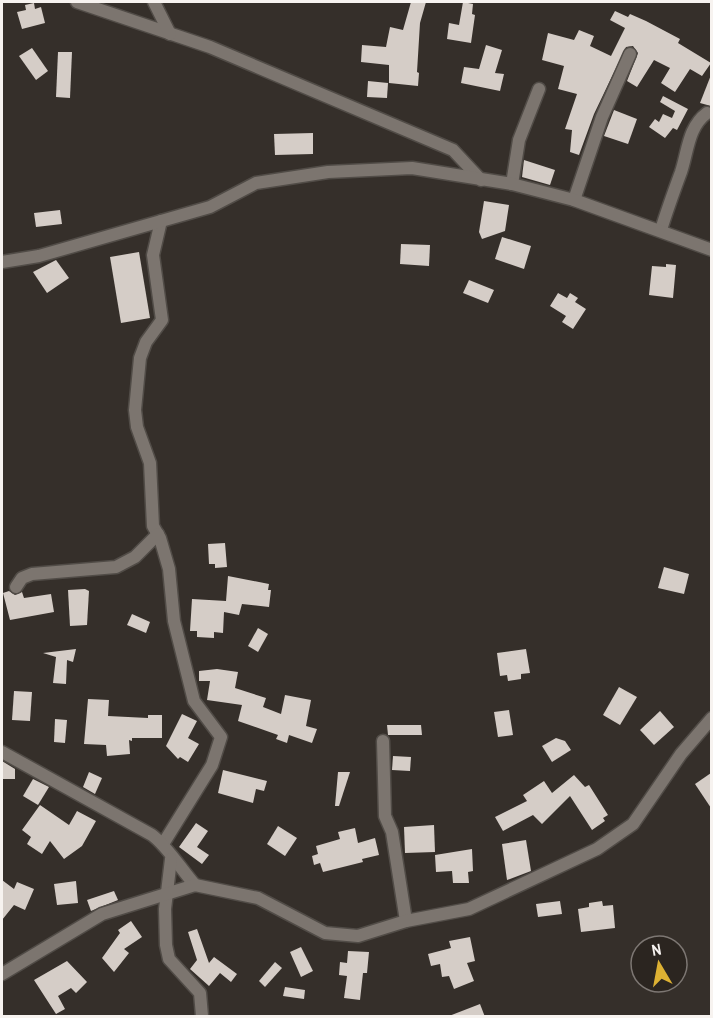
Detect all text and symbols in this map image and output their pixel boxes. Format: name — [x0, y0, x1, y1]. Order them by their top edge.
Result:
north arrow — [629, 934, 689, 994]
text: N — [650, 938, 663, 961]

